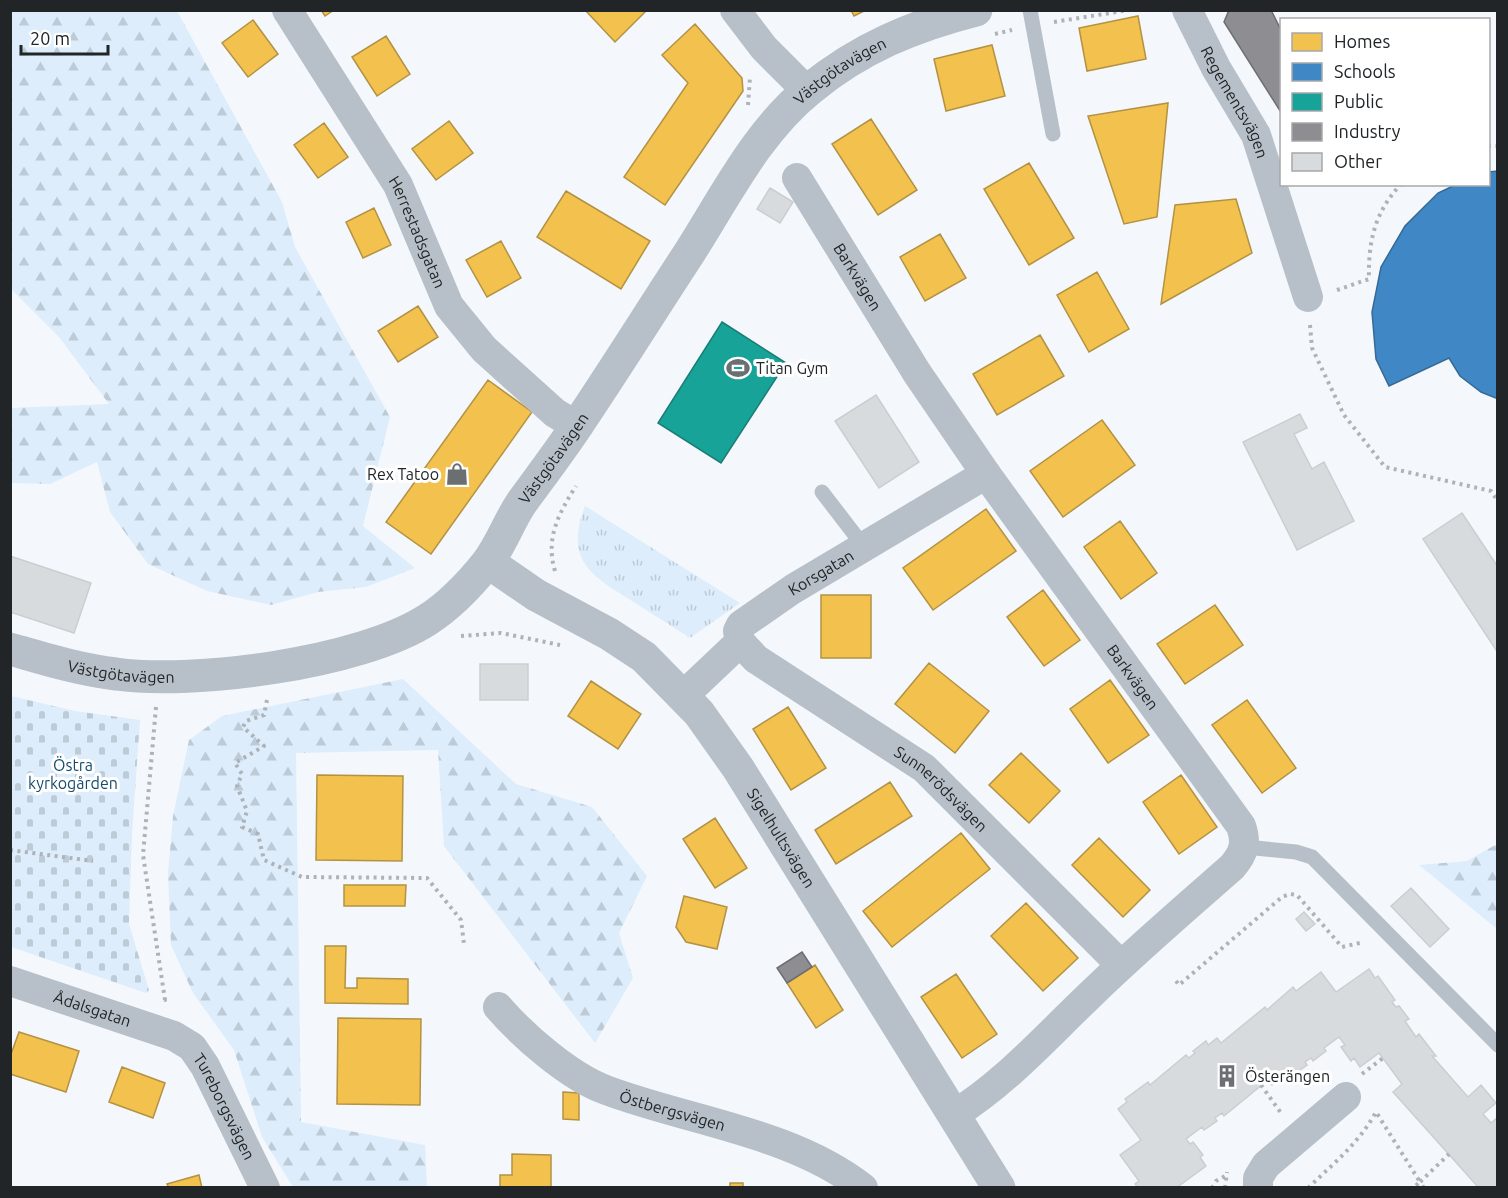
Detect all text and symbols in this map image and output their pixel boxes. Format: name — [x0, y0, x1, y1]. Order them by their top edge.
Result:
scale bar — [21, 18, 108, 56]
legend — [1280, 18, 1490, 186]
text: 20 m — [30, 28, 70, 48]
text: Homes — [1334, 31, 1391, 51]
street label: Västgötavägen — [790, 34, 889, 108]
street label: Regementsvägen — [1197, 43, 1272, 160]
text: Schools — [1334, 61, 1396, 81]
text: Public — [1334, 91, 1383, 111]
text: Industry — [1334, 121, 1401, 141]
text: Other — [1334, 151, 1382, 171]
street label: Herrestadsgatan — [385, 172, 449, 290]
street label: Barkvägen — [830, 240, 885, 314]
sports icon: Titan Gym — [725, 355, 751, 381]
place label: Titan Gym — [756, 359, 828, 377]
street label: Västgötavägen — [515, 409, 592, 507]
shop icon: Rex Tatoo — [444, 461, 470, 487]
place label: Rex Tatoo — [367, 465, 439, 483]
street label: Korsgatan — [785, 546, 857, 599]
street label: Barkvägen — [1104, 641, 1163, 713]
street label: Västgötavägen — [66, 656, 175, 686]
street label: Sunnerödsvägen — [891, 742, 991, 835]
park label: Östra kyrkogården — [28, 756, 118, 792]
street label: Sigelhultsvägen — [744, 785, 819, 891]
street label: Ådalsgatan — [52, 987, 133, 1030]
street label: Tureborgsvägen — [190, 1050, 259, 1163]
building icon: Österängen — [1214, 1063, 1240, 1089]
place label: Österängen — [1245, 1067, 1330, 1085]
street label: Östbergsvägen — [617, 1087, 727, 1134]

